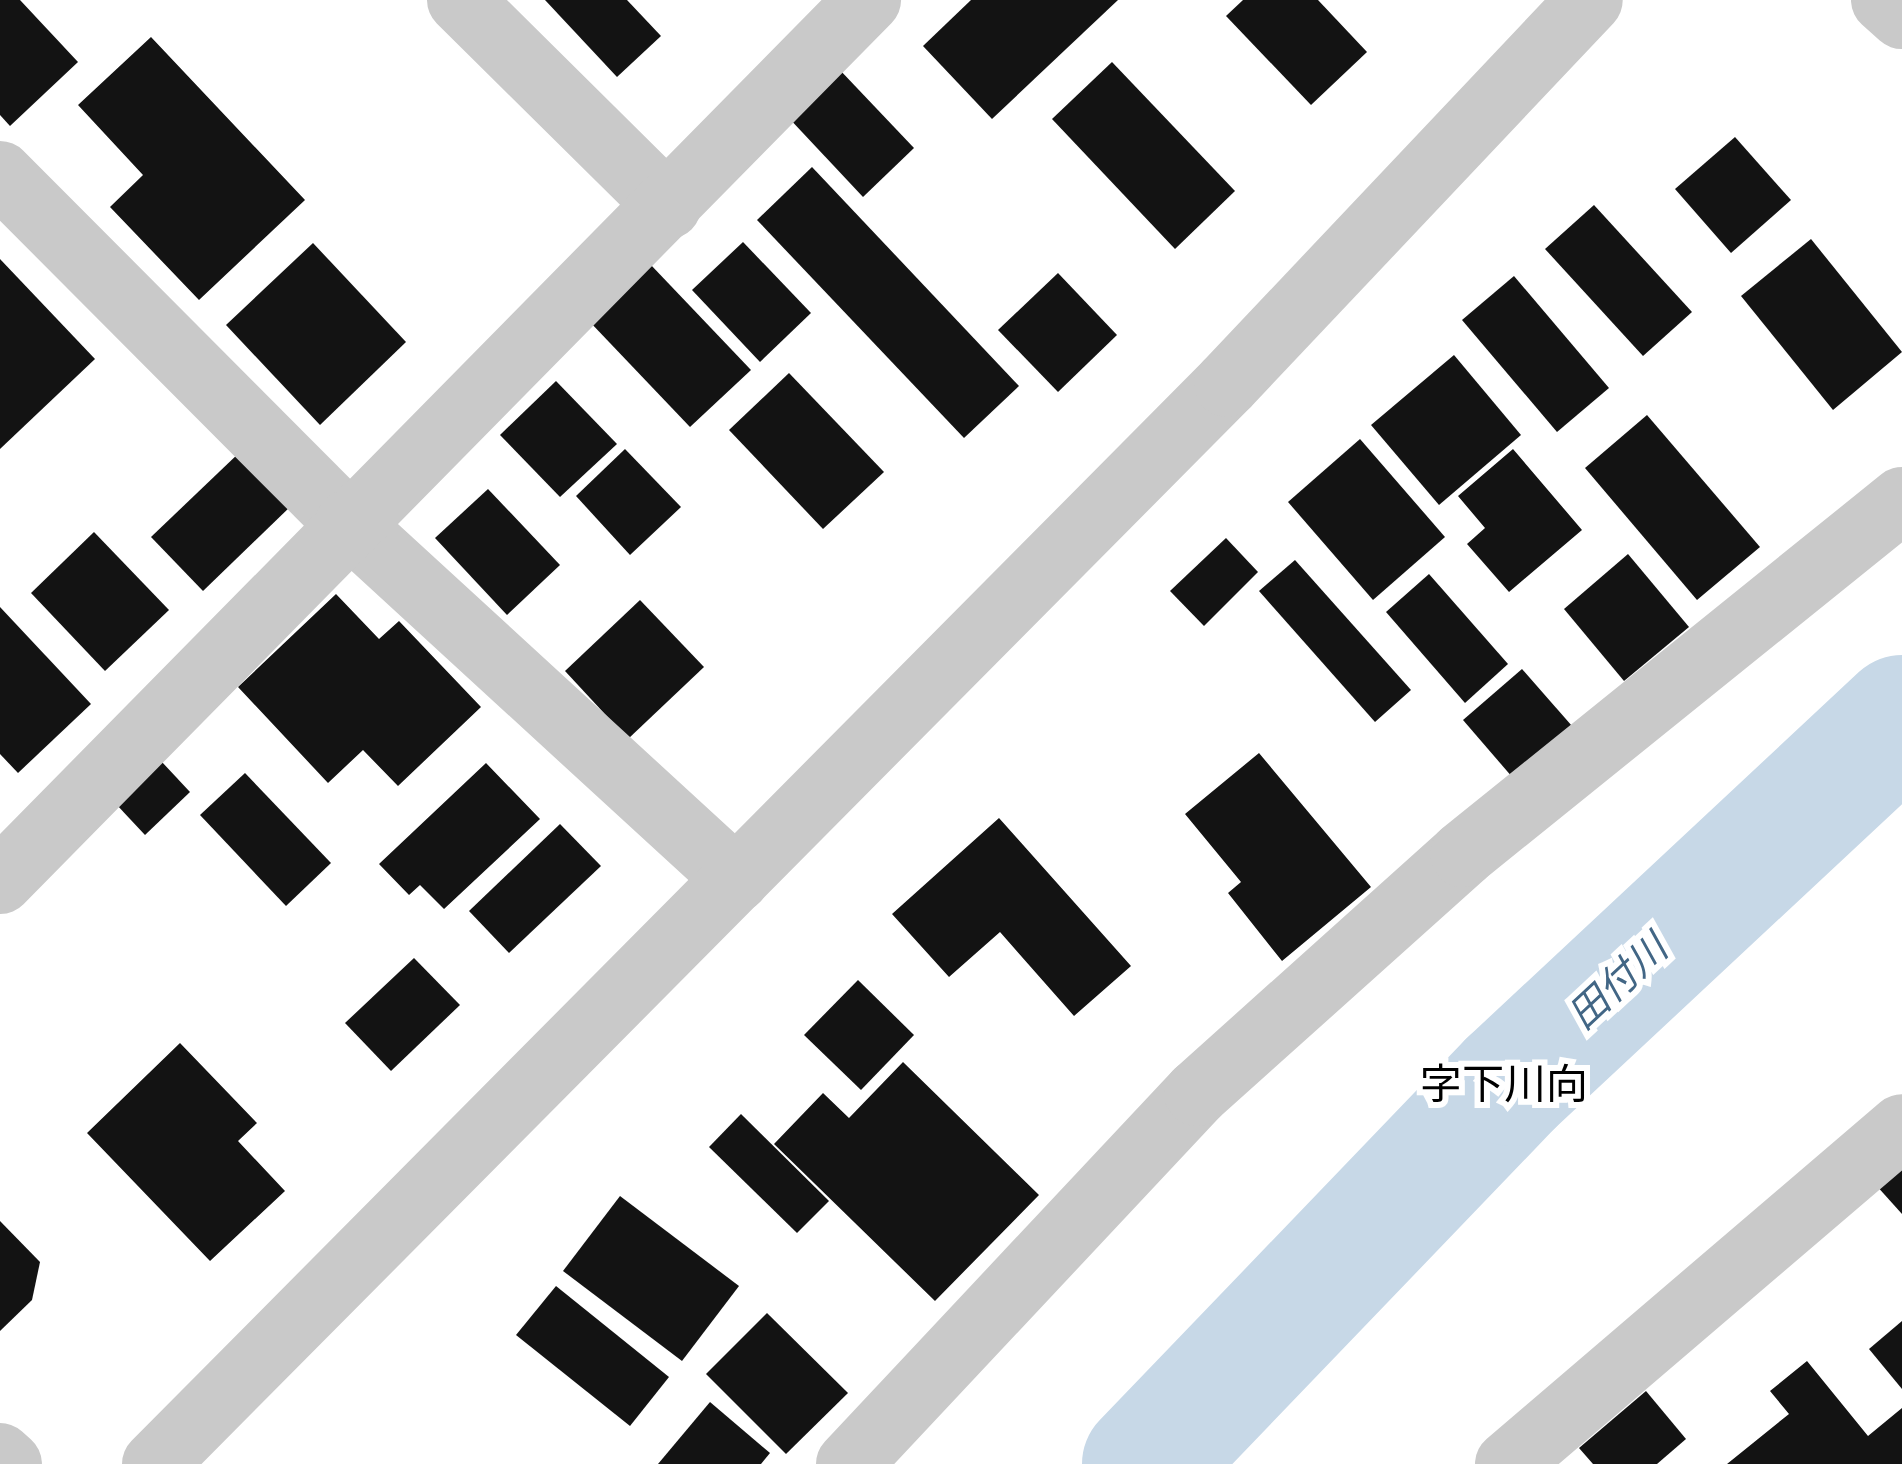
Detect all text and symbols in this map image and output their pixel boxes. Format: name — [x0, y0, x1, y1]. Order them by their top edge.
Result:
water label: 田付川 — [1560, 926, 1678, 1040]
district label: 字下川向 — [1420, 1061, 1588, 1111]

